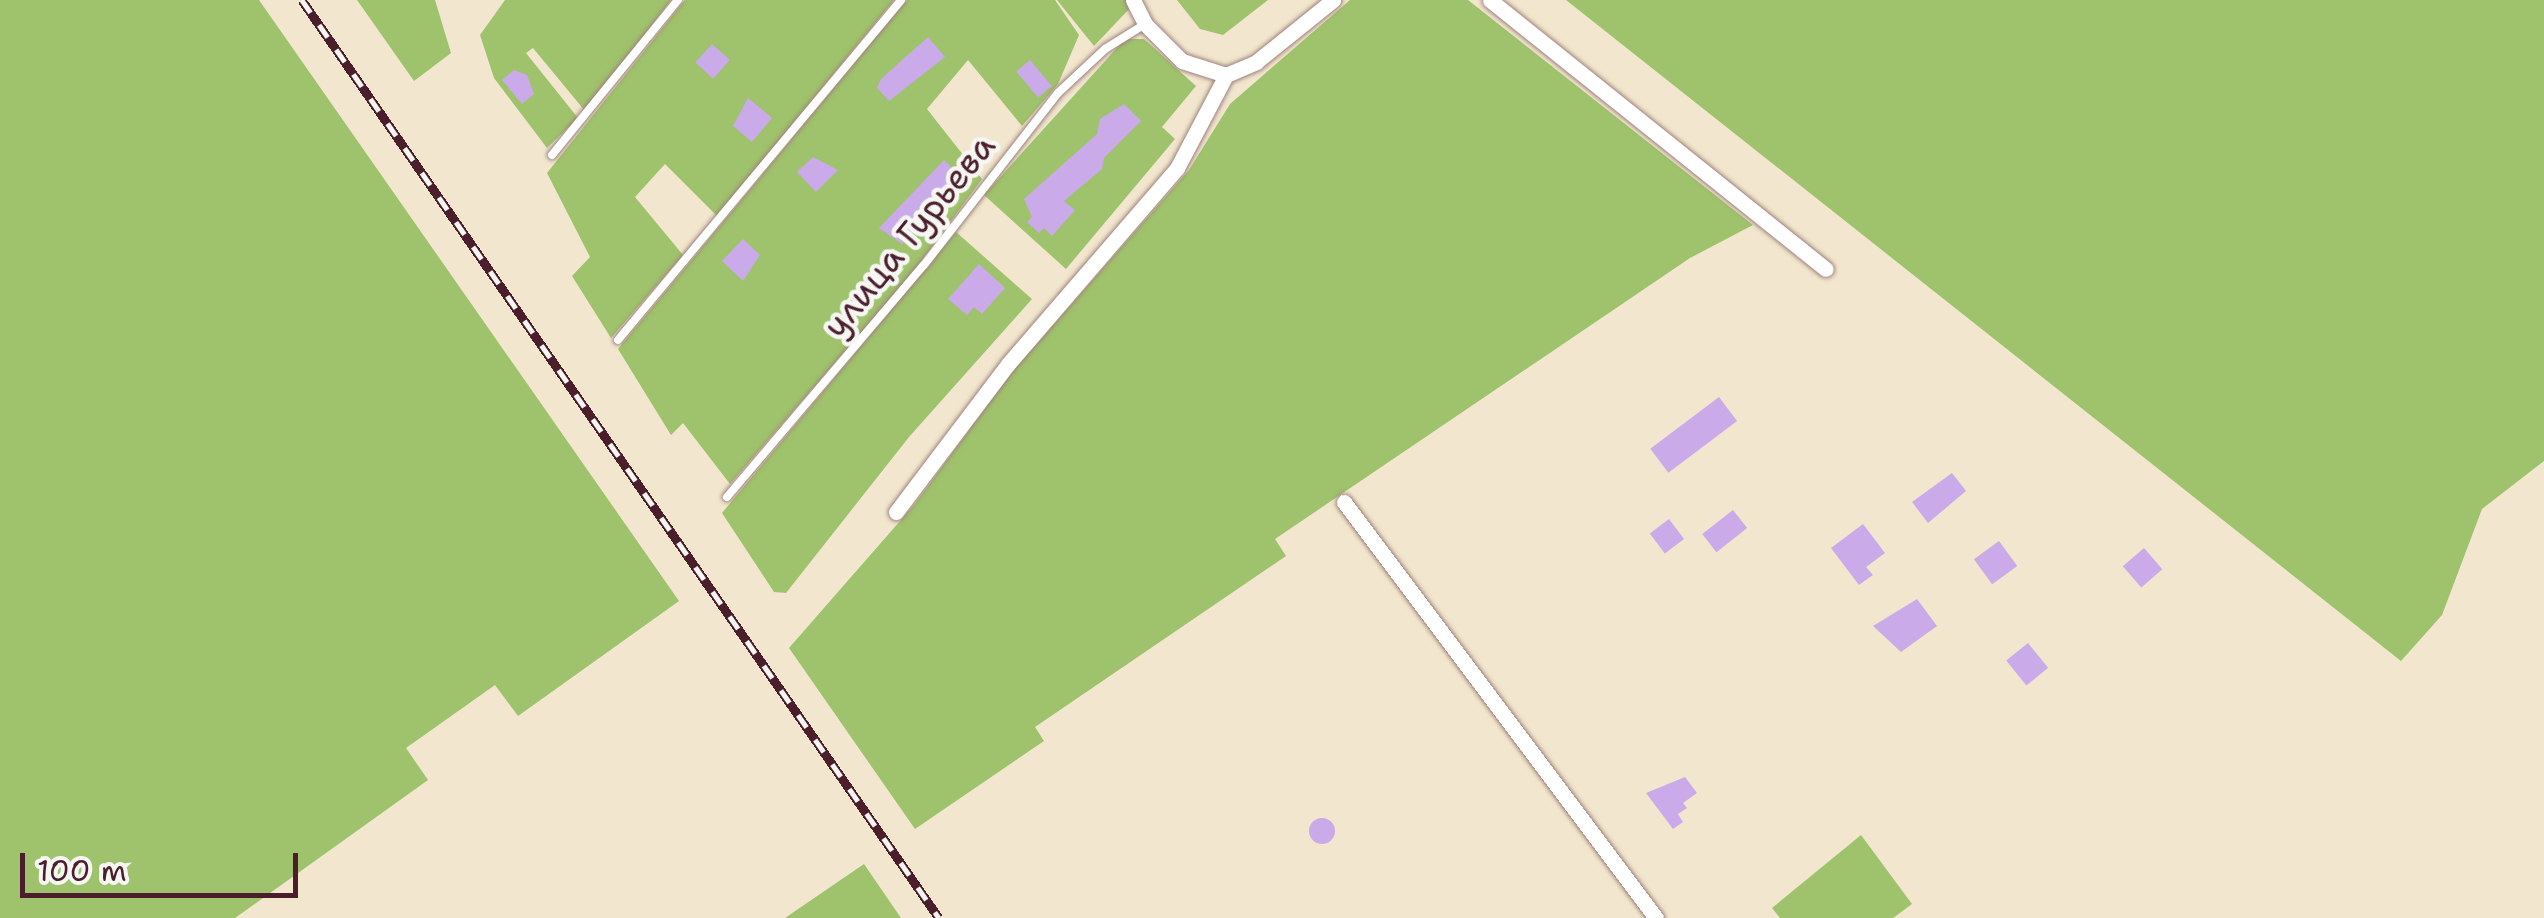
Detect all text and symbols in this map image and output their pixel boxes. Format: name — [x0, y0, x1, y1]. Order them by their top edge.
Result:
street label: улица Гурьева — [814, 126, 1004, 346]
scale bar — [25, 833, 302, 895]
text: 100 m — [37, 850, 127, 891]

